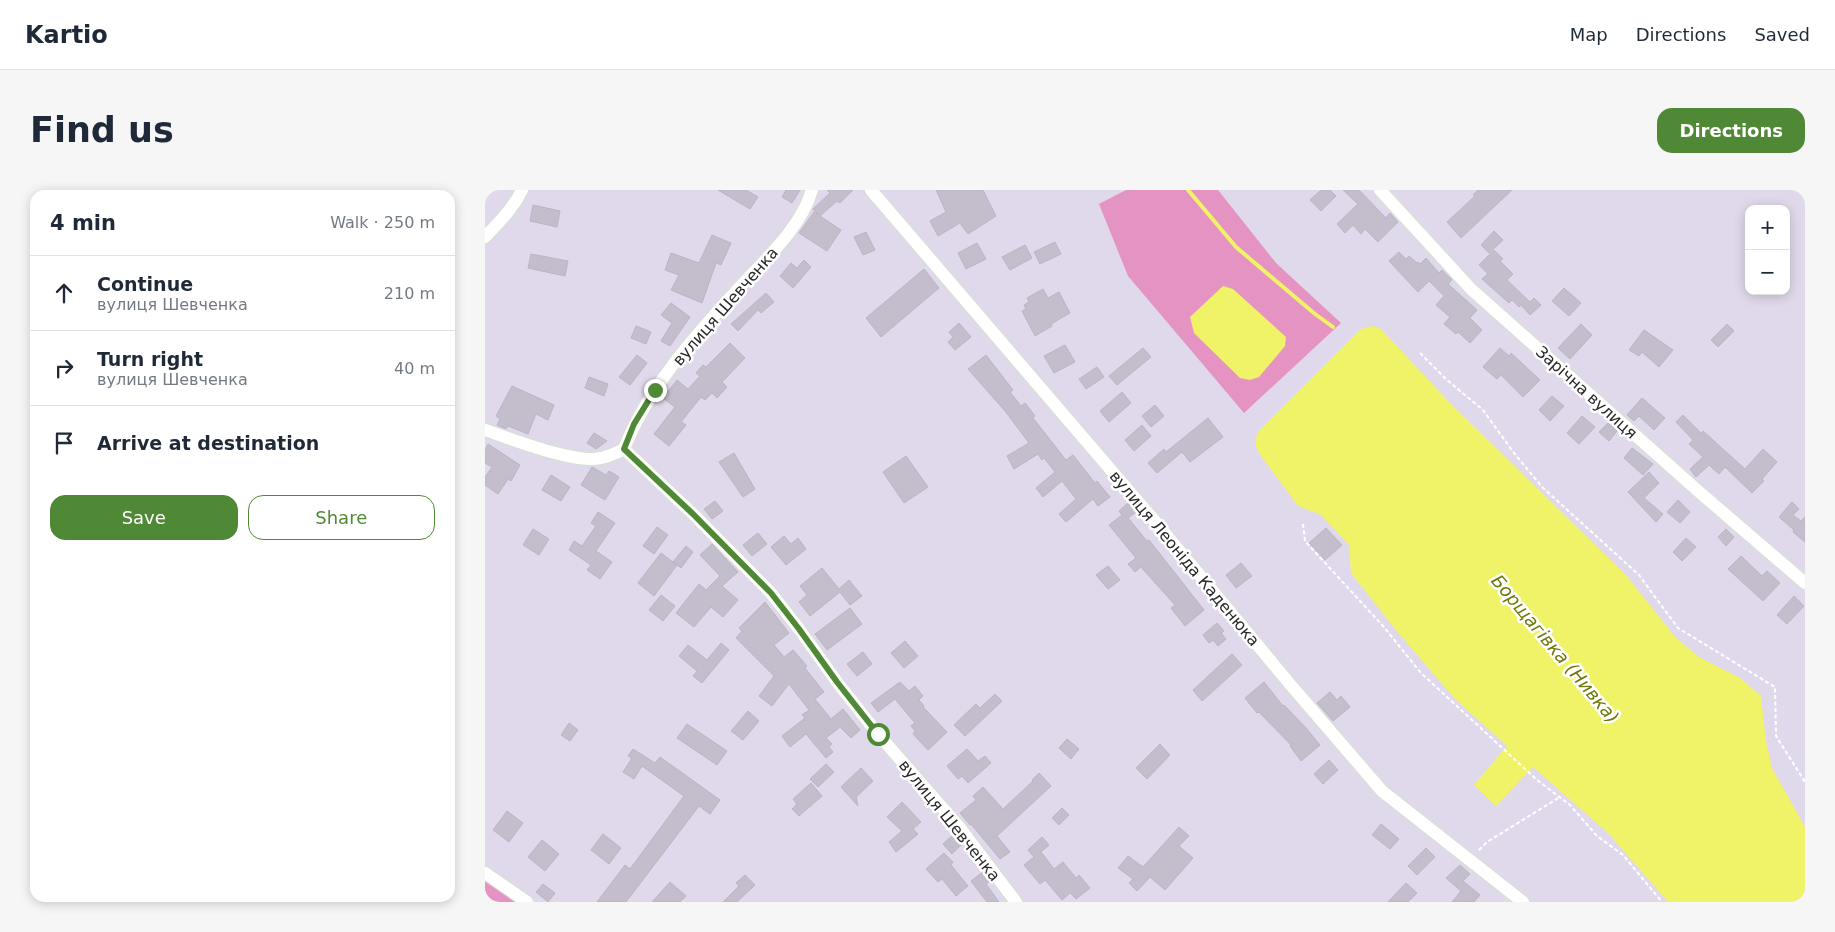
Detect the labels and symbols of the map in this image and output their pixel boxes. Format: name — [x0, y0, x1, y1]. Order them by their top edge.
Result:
street label: вулиця Шевченка — [669, 243, 782, 369]
street label: Зарічна вулиця — [1532, 342, 1641, 443]
route end — [644, 379, 667, 402]
street label: вулиця Леоніда Каденюка — [1106, 467, 1264, 650]
water label: Борщагівка (Нивка) — [1487, 570, 1624, 727]
route start — [867, 723, 890, 746]
street label: вулиця Шевченка — [895, 756, 1004, 885]

